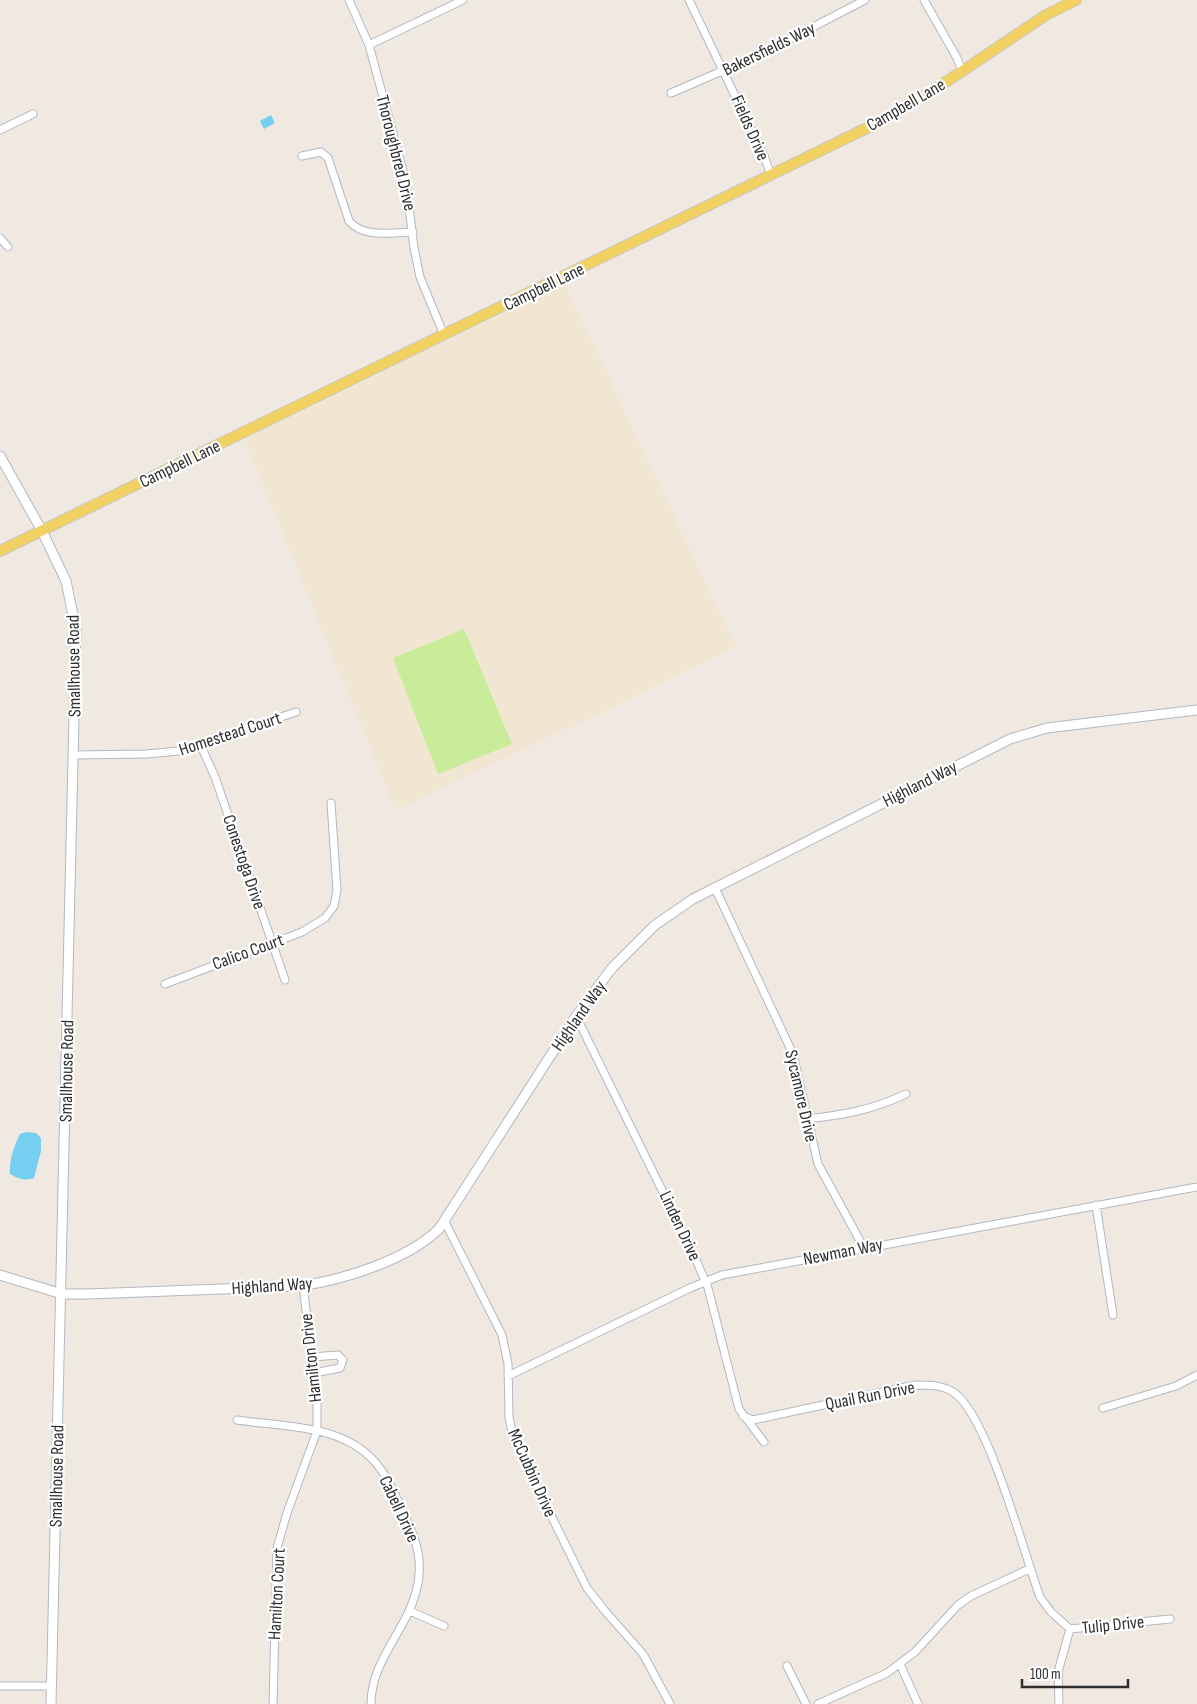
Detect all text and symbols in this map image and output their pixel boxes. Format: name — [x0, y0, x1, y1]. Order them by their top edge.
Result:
street label: Bakersfields Way — [719, 18, 819, 80]
street label: Campbell Lane — [863, 74, 949, 136]
street label: Fields Drive — [726, 92, 774, 164]
street label: Thoroughbred Drive — [371, 93, 421, 213]
street label: Campbell Lane — [500, 258, 588, 316]
street label: Campbell Lane — [136, 435, 224, 493]
street label: Smallhouse Road — [63, 615, 85, 717]
street label: Homestead Court — [176, 707, 284, 760]
street label: Highland Way — [879, 756, 961, 812]
street label: Conestoga Drive — [218, 812, 270, 912]
street label: Calico Court — [209, 929, 287, 975]
street label: Highland Way — [547, 977, 611, 1055]
street label: Smallhouse Road — [56, 1020, 78, 1122]
street label: Sycamore Drive — [780, 1048, 822, 1144]
street label: Linden Drive — [655, 1188, 705, 1264]
street label: Newman Way — [801, 1234, 885, 1270]
street label: Highland Way — [231, 1273, 313, 1299]
street label: Hamilton Drive — [296, 1313, 326, 1403]
street label: Quail Run Drive — [823, 1377, 917, 1415]
street label: Smallhouse Road — [46, 1425, 68, 1527]
street label: McCubbin Drive — [503, 1426, 561, 1520]
street label: Cabell Drive — [374, 1472, 424, 1546]
street label: Hamilton Court — [264, 1547, 290, 1641]
street label: Tulip Drive — [1081, 1611, 1145, 1639]
scale bar — [1022, 1656, 1128, 1688]
text: 100 m — [1030, 1665, 1061, 1684]

